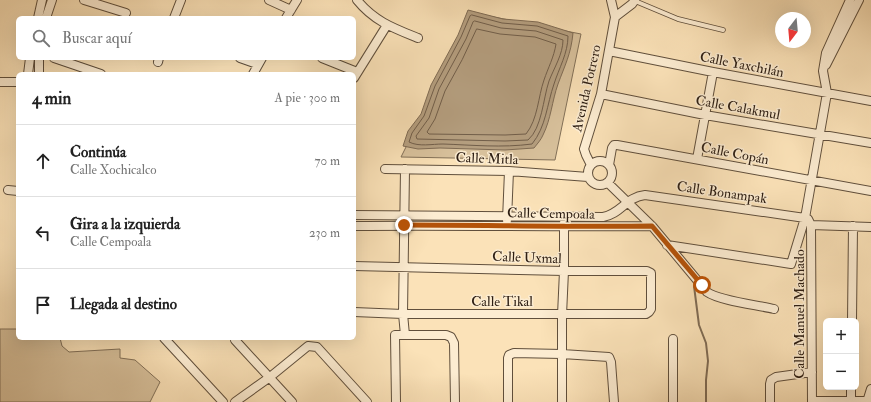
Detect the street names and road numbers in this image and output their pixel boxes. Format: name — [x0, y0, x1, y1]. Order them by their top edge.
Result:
street label: Avenida Potrero — [568, 43, 605, 134]
street label: Calle Yaxchilán — [698, 48, 785, 81]
street label: Calle Calakmul — [694, 92, 782, 123]
street label: Calle Copán — [699, 139, 770, 169]
street label: Calle Mitla — [455, 149, 519, 168]
street label: Calle Bonampak — [675, 178, 769, 208]
street label: Calle Cempoala — [507, 204, 595, 224]
street label: Calle Uxmal — [492, 248, 563, 267]
street label: Calle Manuel Machado — [791, 249, 808, 379]
street label: Calle Tikal — [471, 293, 533, 310]

